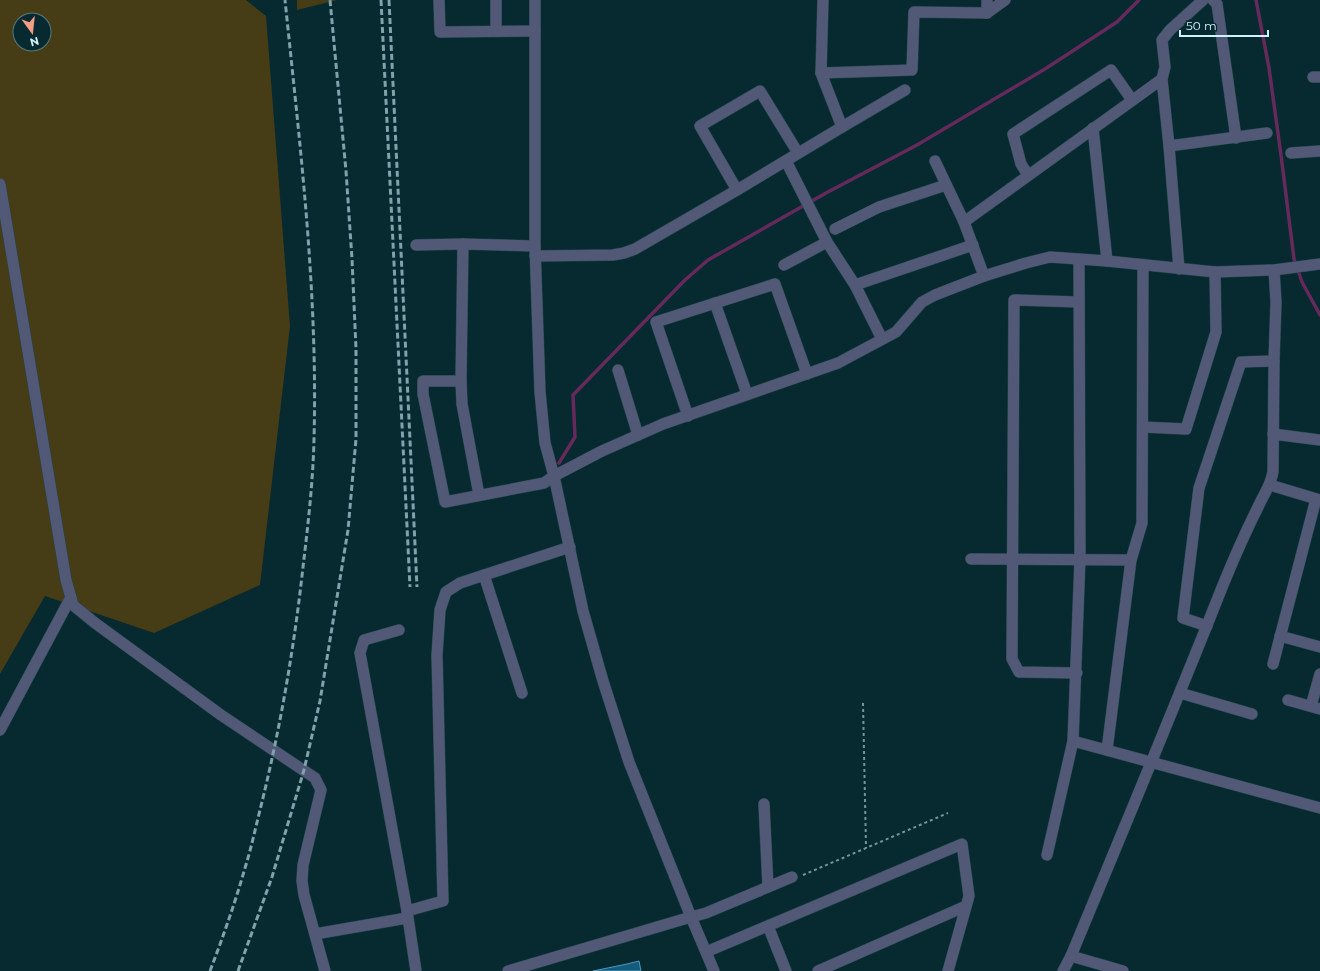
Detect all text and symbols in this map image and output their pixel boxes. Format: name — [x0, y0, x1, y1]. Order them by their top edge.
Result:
north arrow — [12, 12, 52, 52]
scale bar — [1180, 12, 1268, 38]
text: 50 m — [1186, 18, 1217, 33]
text: N — [28, 34, 41, 50]

